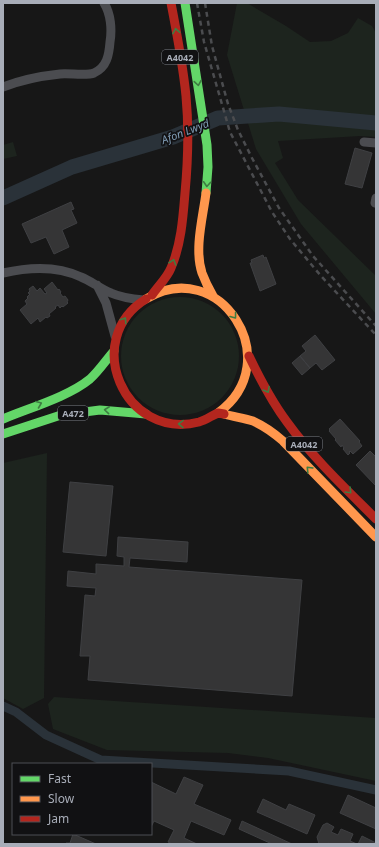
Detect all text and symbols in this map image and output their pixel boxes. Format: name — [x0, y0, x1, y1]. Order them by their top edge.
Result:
one-way arrow — [172, 28, 181, 34]
road number: A4042 — [162, 50, 198, 64]
one-way arrow — [193, 80, 201, 86]
water label: Afon Lwyd — [158, 115, 212, 147]
one-way arrow — [202, 181, 211, 187]
one-way arrow — [168, 259, 176, 266]
one-way arrow — [229, 311, 236, 318]
one-way arrow — [120, 318, 127, 325]
one-way arrow — [263, 386, 270, 394]
one-way arrow — [36, 401, 43, 409]
road number: A472 — [58, 406, 88, 420]
one-way arrow — [104, 406, 110, 415]
one-way arrow — [178, 419, 184, 428]
road number: A4042 — [286, 437, 322, 451]
one-way arrow — [307, 466, 314, 474]
one-way arrow — [344, 486, 352, 494]
legend — [12, 763, 152, 835]
text: Fast — [48, 770, 72, 787]
text: Slow — [48, 790, 75, 807]
text: Jam — [47, 810, 69, 827]

